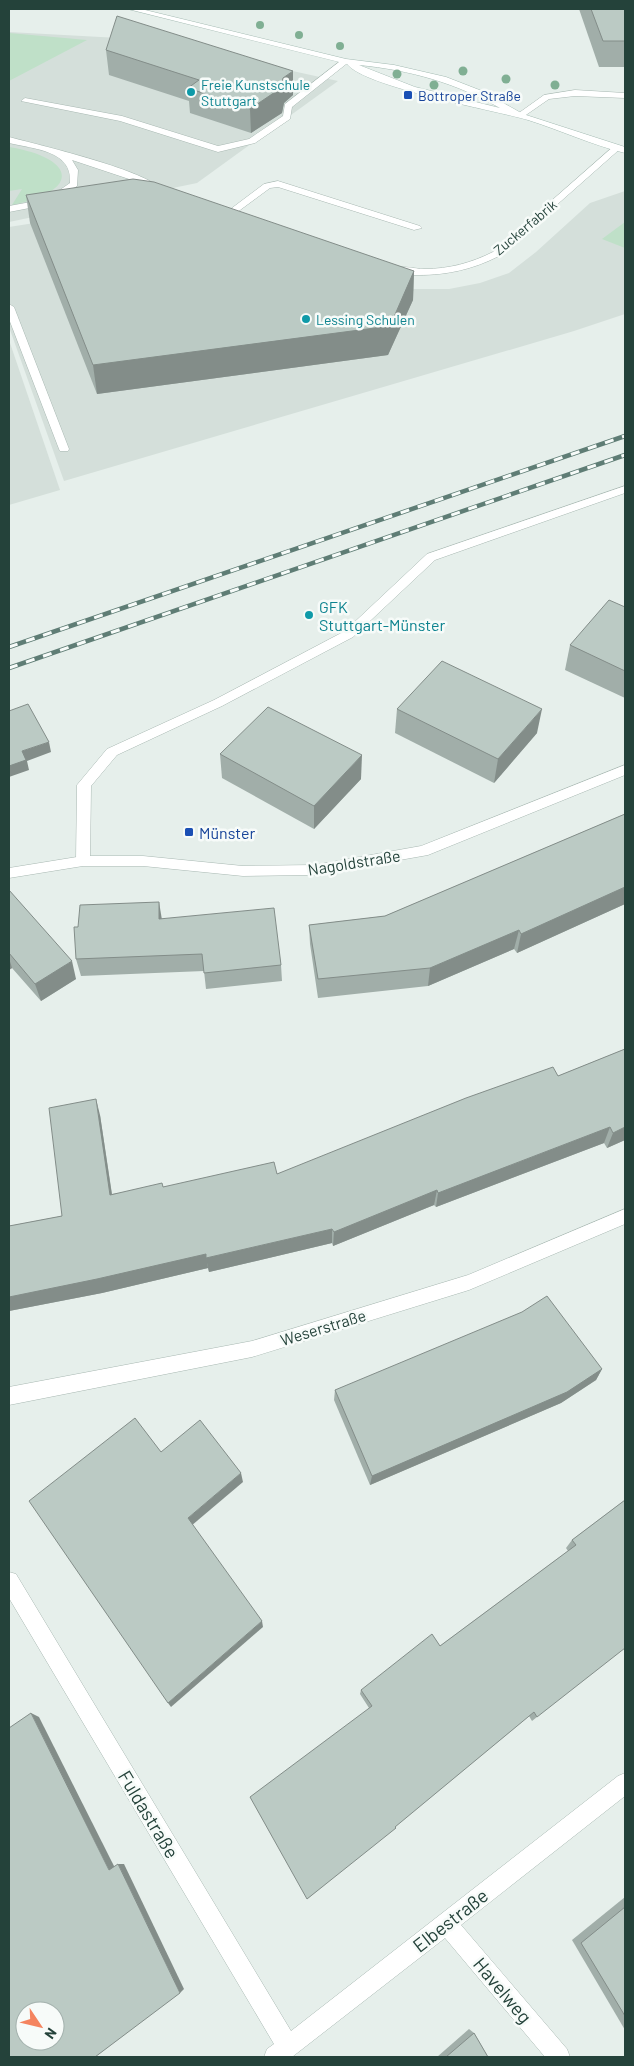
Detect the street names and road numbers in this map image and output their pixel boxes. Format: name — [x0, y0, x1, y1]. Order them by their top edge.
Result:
street label: Zuckerfabrik — [490, 196, 560, 258]
street label: Nagoldstraße — [306, 845, 402, 879]
street label: Weserstraße — [278, 1305, 368, 1349]
street label: Fuldastraße — [114, 1766, 184, 1862]
street label: Elbestraße — [408, 1883, 492, 1957]
street label: Havelweg — [469, 1952, 537, 2028]

